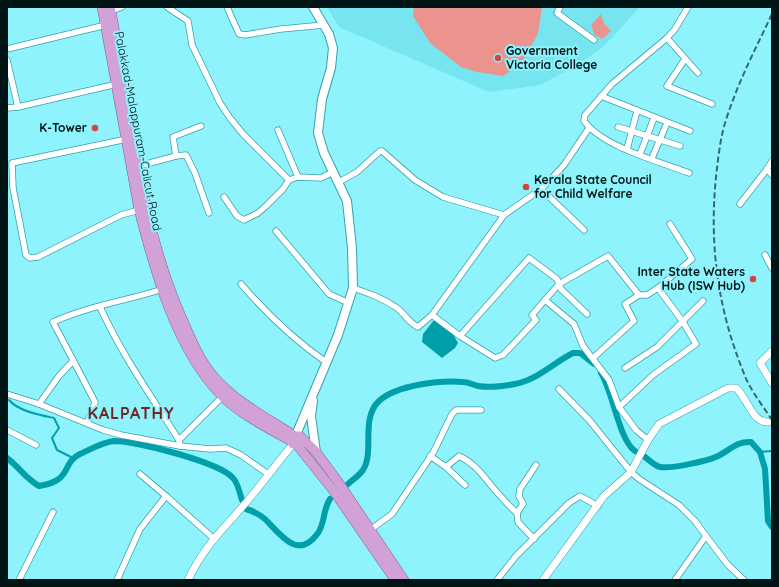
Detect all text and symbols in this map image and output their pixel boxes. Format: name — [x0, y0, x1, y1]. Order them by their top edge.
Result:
street label: Palakkad-Malappuram-Calicut Road — [112, 30, 165, 232]
place label: Government Victoria College — [506, 43, 597, 72]
marker: Government Victoria College — [493, 53, 503, 63]
place label: K-Tower — [39, 120, 87, 135]
marker: K-Tower — [90, 123, 100, 133]
place label: Kerala State Council for Child Welfare — [534, 172, 652, 201]
marker: Kerala State Council for Child Welfare — [521, 182, 531, 192]
place label: Inter State Waters Hub (ISW Hub) — [637, 264, 745, 293]
marker: Inter State Waters Hub (ISW Hub) — [748, 274, 758, 284]
district label: KALPATHY — [87, 403, 175, 423]

